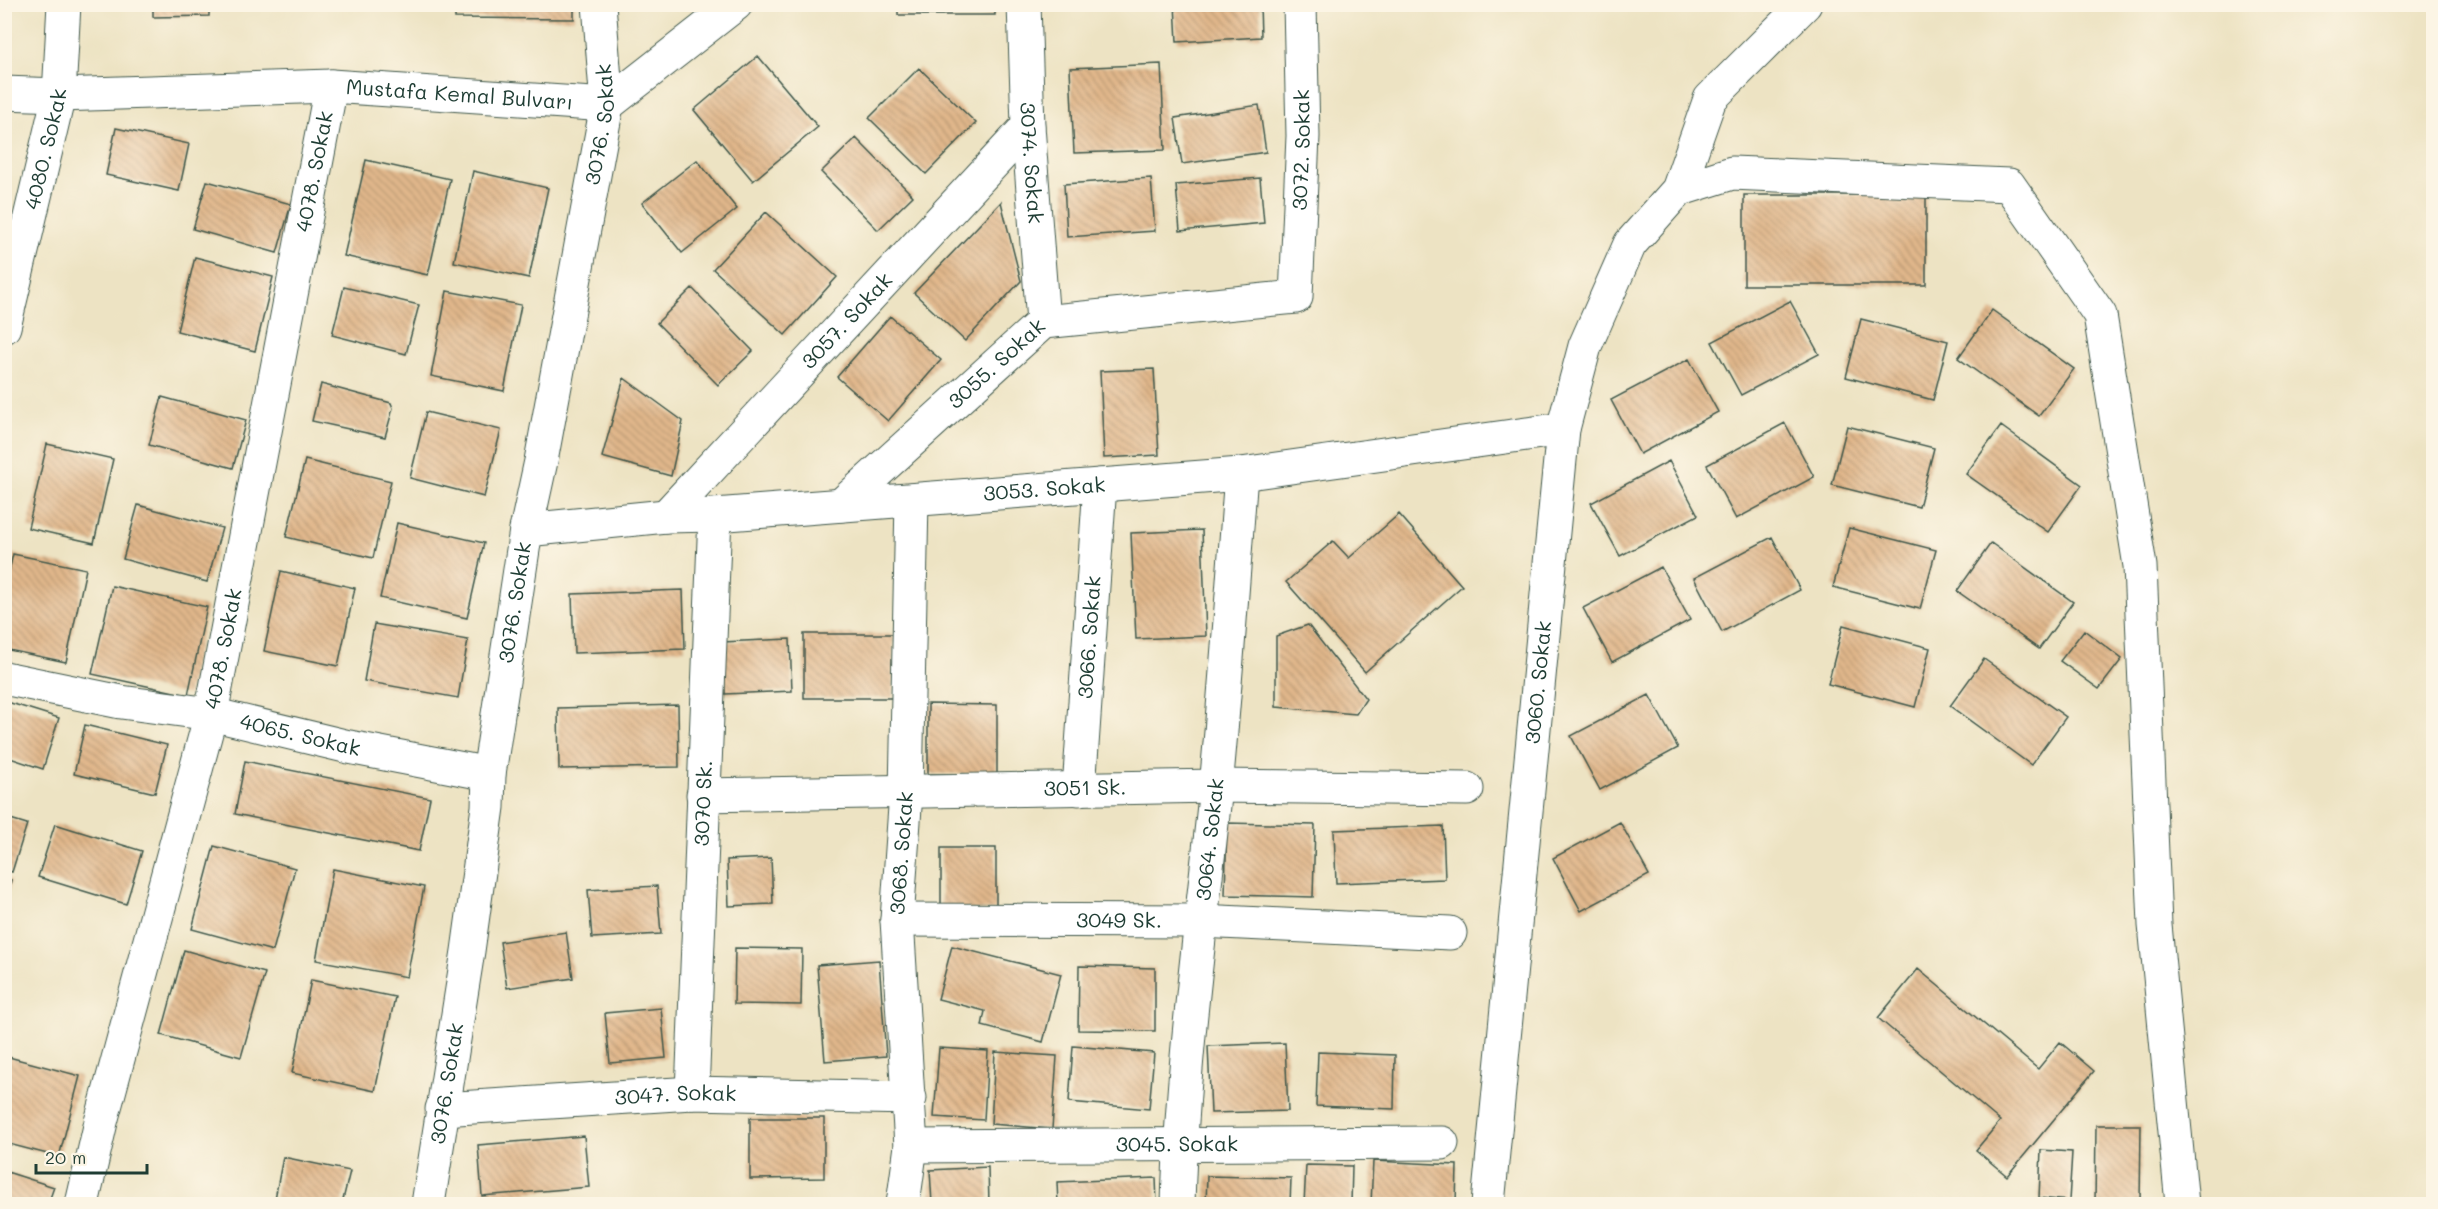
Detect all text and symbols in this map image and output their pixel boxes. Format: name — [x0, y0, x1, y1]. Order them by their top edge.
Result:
street label: 3076. Sokak — [577, 63, 620, 187]
street label: Mustafa Kemal Bulvarı — [345, 72, 574, 115]
street label: 4080. Sokak — [17, 88, 71, 212]
street label: 3072. Sokak — [1285, 89, 1315, 211]
street label: 3074. Sokak — [1015, 101, 1050, 225]
street label: 4078. Sokak — [288, 109, 338, 234]
street label: 3057. Sokak — [795, 266, 897, 374]
street label: 3055. Sokak — [941, 312, 1050, 414]
street label: 3053. Sokak — [982, 470, 1106, 506]
street label: 3076. Sokak — [491, 540, 536, 665]
street label: 3066. Sokak — [1070, 575, 1106, 700]
street label: 4078. Sokak — [197, 586, 247, 711]
street label: 3060. Sokak — [1518, 619, 1556, 745]
street label: 4065. Sokak — [238, 706, 363, 761]
street label: 3070 Sk. — [687, 760, 717, 847]
street label: 3051 Sk. — [1043, 773, 1127, 801]
street label: 3064. Sokak — [1188, 777, 1229, 902]
street label: 3068. Sokak — [882, 791, 918, 916]
street label: 3049 Sk. — [1076, 906, 1162, 933]
street label: 3076. Sokak — [423, 1021, 468, 1146]
street label: 3047. Sokak — [614, 1078, 737, 1110]
street label: 3045. Sokak — [1116, 1129, 1238, 1157]
scale bar — [36, 1137, 147, 1175]
text: 20 m — [45, 1145, 86, 1169]

